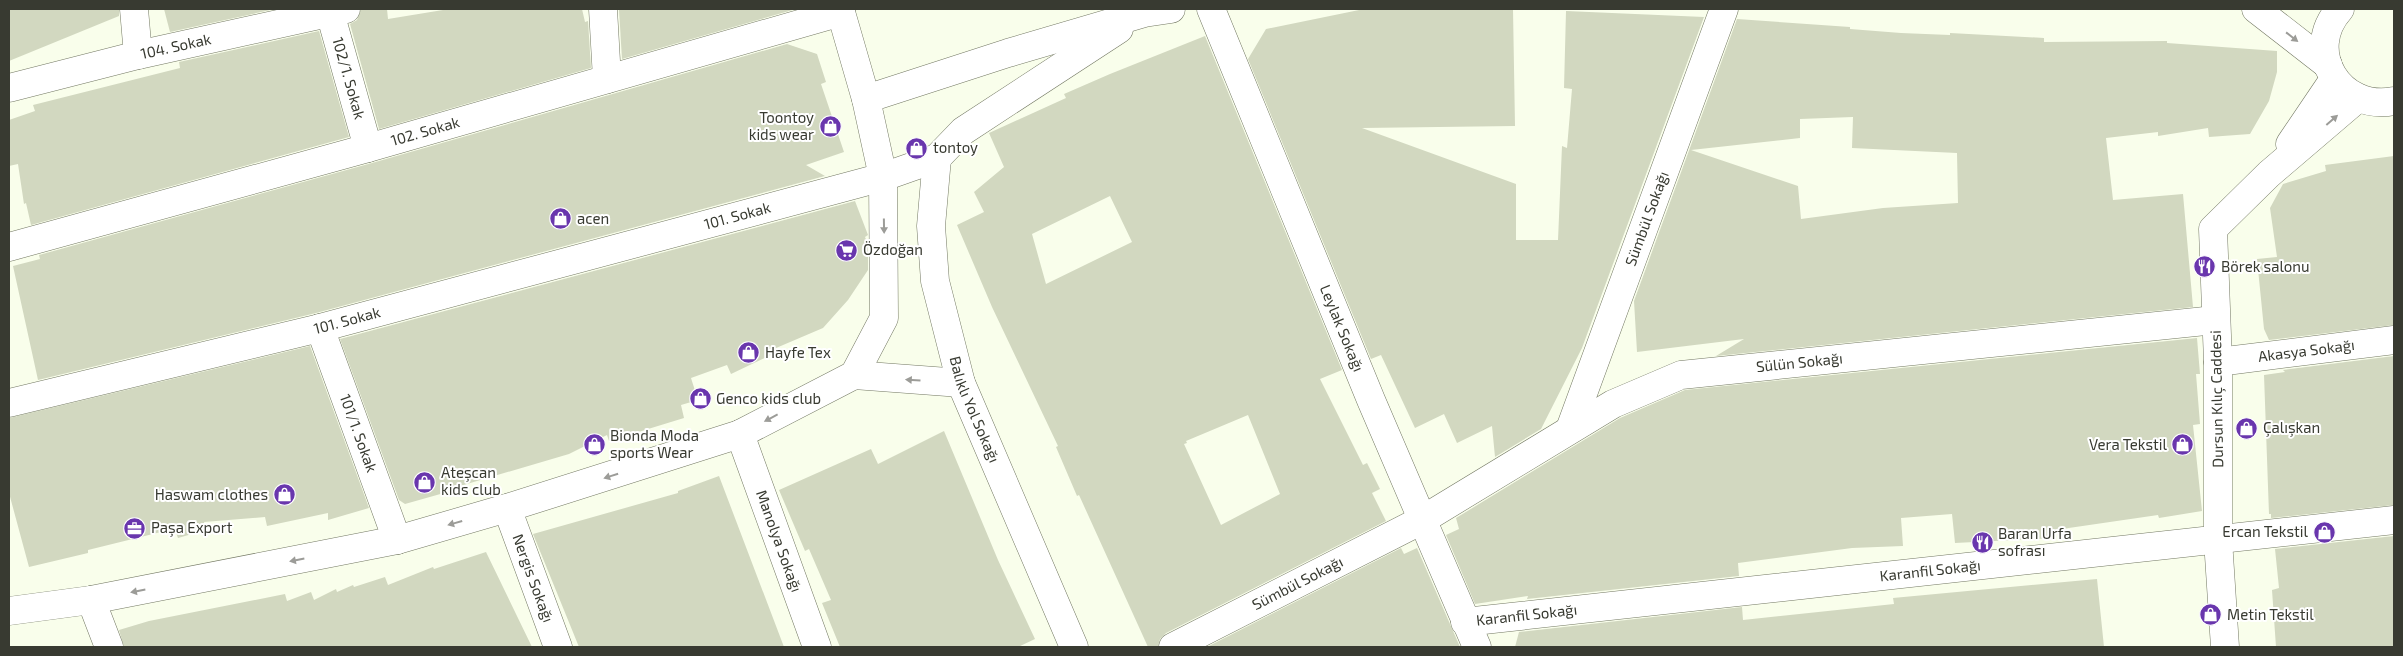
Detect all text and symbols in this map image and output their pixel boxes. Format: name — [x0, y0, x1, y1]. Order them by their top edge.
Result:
street label: 104. Sokak — [139, 29, 213, 62]
one-way arrow — [2285, 32, 2299, 42]
street label: 102/1. Sokak — [329, 35, 370, 122]
place label: Toontoy kids wear — [749, 108, 814, 143]
street label: 102. Sokak — [389, 112, 462, 149]
one-way arrow — [2326, 114, 2338, 126]
shop icon: Toontoy kids wear — [818, 115, 842, 139]
shop icon: tontoy — [905, 136, 929, 160]
place label: tontoy — [933, 138, 978, 156]
street label: Sümbül Sokağı — [1621, 168, 1672, 268]
street label: 101. Sokak — [702, 197, 773, 233]
shop icon: acen — [549, 207, 573, 231]
place label: acen — [577, 209, 609, 227]
one-way arrow — [880, 218, 888, 234]
supermarket icon: Özdoğan — [835, 238, 859, 262]
place label: Özdoğan — [863, 240, 923, 258]
restaurant icon: Börek salonu — [2193, 255, 2217, 279]
place label: Börek salonu — [2221, 257, 2310, 275]
street label: Leylak Sokağı — [1317, 282, 1368, 374]
street label: 101. Sokak — [312, 302, 383, 337]
street label: Dursun Kılıç Caddesi — [2206, 330, 2227, 468]
street label: Akasya Sokağı — [2257, 335, 2356, 365]
shop icon: Hayfe Tex — [737, 341, 761, 365]
place label: Hayfe Tex — [765, 343, 831, 361]
street label: Sülün Sokağı — [1755, 348, 1844, 375]
street label: Balıklı Yol Sokağı — [947, 354, 1004, 465]
one-way arrow — [905, 375, 921, 383]
shop icon: Genco kids club — [688, 387, 712, 411]
place label: Genco kids club — [716, 389, 821, 407]
street label: 101/1. Sokak — [337, 391, 382, 475]
one-way arrow — [764, 414, 779, 422]
shop icon: Çalışkan — [2235, 416, 2259, 440]
place label: Çalışkan — [2263, 418, 2320, 437]
place label: Bionda Moda sports Wear — [610, 426, 699, 461]
shop icon: Bionda Moda sports Wear — [582, 433, 606, 457]
shop icon: Vera Tekstil — [2171, 433, 2195, 457]
place label: Vera Tekstil — [2089, 435, 2168, 453]
place label: Ateşcan kids club — [441, 463, 501, 498]
shop icon: Ateşcan kids club — [413, 470, 437, 494]
one-way arrow — [603, 472, 618, 480]
shop icon: Haswam clothes — [272, 483, 296, 507]
place label: Haswam clothes — [155, 485, 268, 503]
street label: Manolya Sokağı — [753, 487, 806, 594]
office icon: Paşa Export — [123, 516, 147, 540]
place label: Paşa Export — [151, 518, 233, 537]
one-way arrow — [448, 520, 463, 528]
shop icon: Ercan Tekstil — [2312, 520, 2336, 544]
place label: Ercan Tekstil — [2222, 522, 2309, 540]
place label: Baran Urfa sofrası — [1998, 524, 2072, 559]
street label: Nergis Sokağı — [509, 531, 558, 625]
restaurant icon: Baran Urfa sofrası — [1970, 531, 1994, 555]
street label: Sümbül Sokağı — [1249, 552, 1346, 613]
street label: Karanfil Sokağı — [1879, 555, 1982, 584]
one-way arrow — [289, 557, 305, 565]
one-way arrow — [129, 588, 145, 596]
street label: Karanfil Sokağı — [1475, 600, 1578, 629]
shop icon: Metin Tekstil — [2199, 603, 2223, 627]
place label: Metin Tekstil — [2227, 605, 2314, 623]

